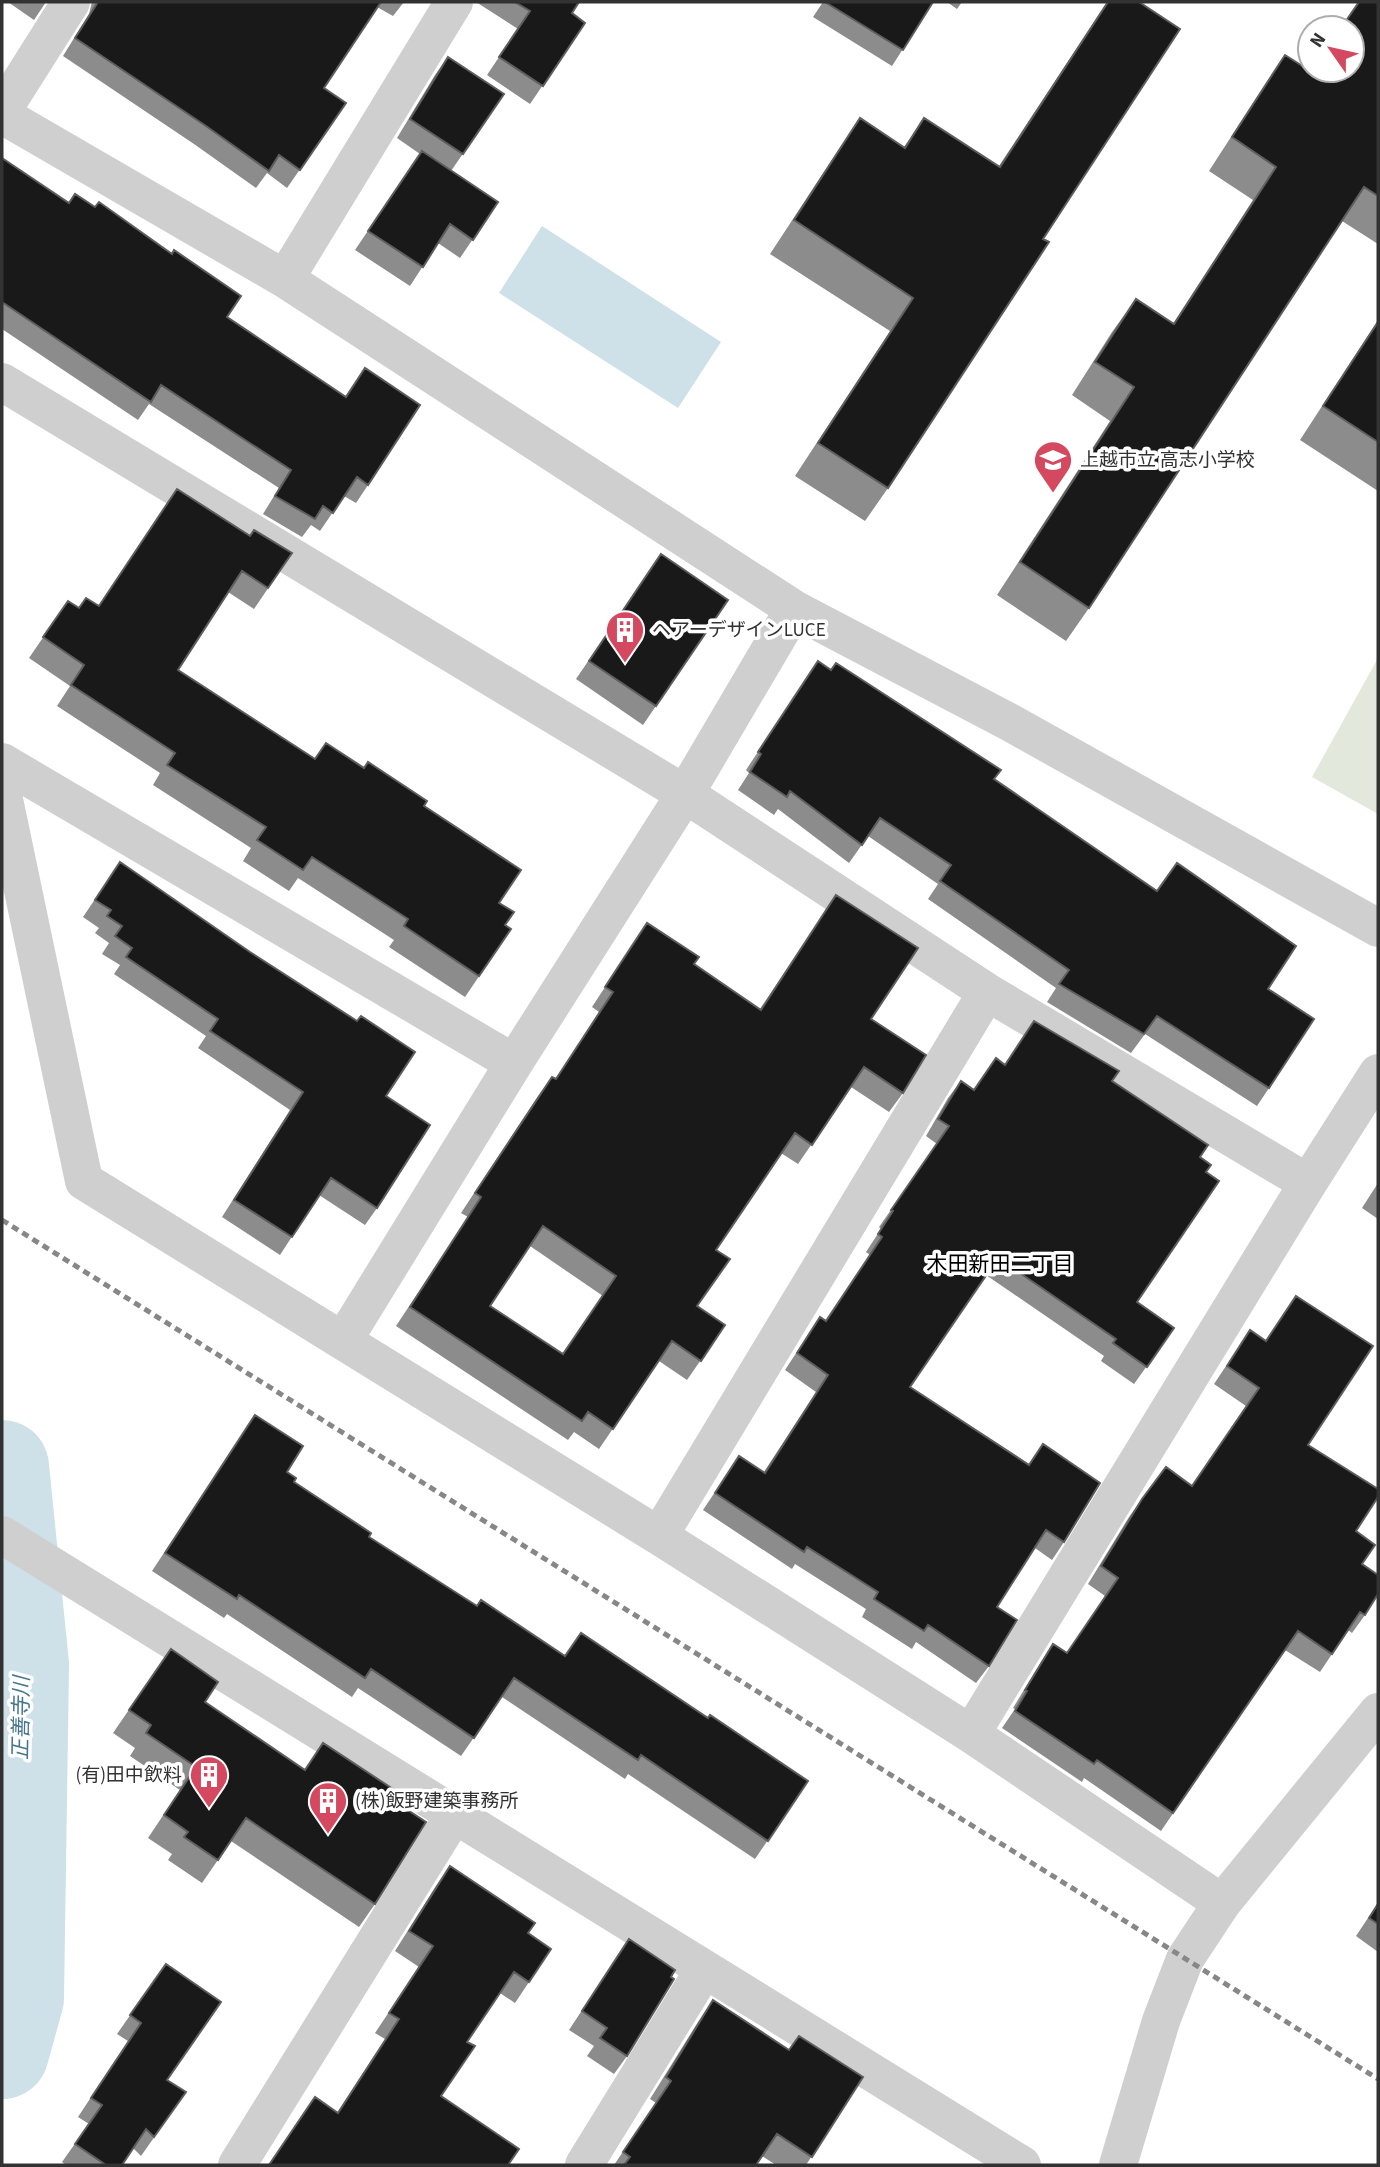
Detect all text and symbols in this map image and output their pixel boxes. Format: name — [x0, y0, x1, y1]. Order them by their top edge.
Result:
north arrow — [1296, 14, 1366, 84]
text: N — [1303, 28, 1333, 53]
school or university icon: 上越市立 高志小学校 — [1032, 439, 1074, 494]
place label: 上越市立 高志小学校 — [1080, 447, 1255, 474]
building icon: ヘアーデザインLUCE — [604, 609, 646, 664]
place label: ヘアーデザインLUCE — [652, 617, 826, 644]
district label: 木田新田二丁目 — [927, 1249, 1074, 1279]
water label: 正善寺川 — [5, 1674, 37, 1760]
building icon: (有)田中飲料 — [188, 1754, 230, 1809]
place label: (有)田中飲料 — [75, 1762, 182, 1789]
building icon: (株)飯野建築事務所 — [307, 1780, 349, 1835]
place label: (株)飯野建築事務所 — [355, 1788, 519, 1815]

